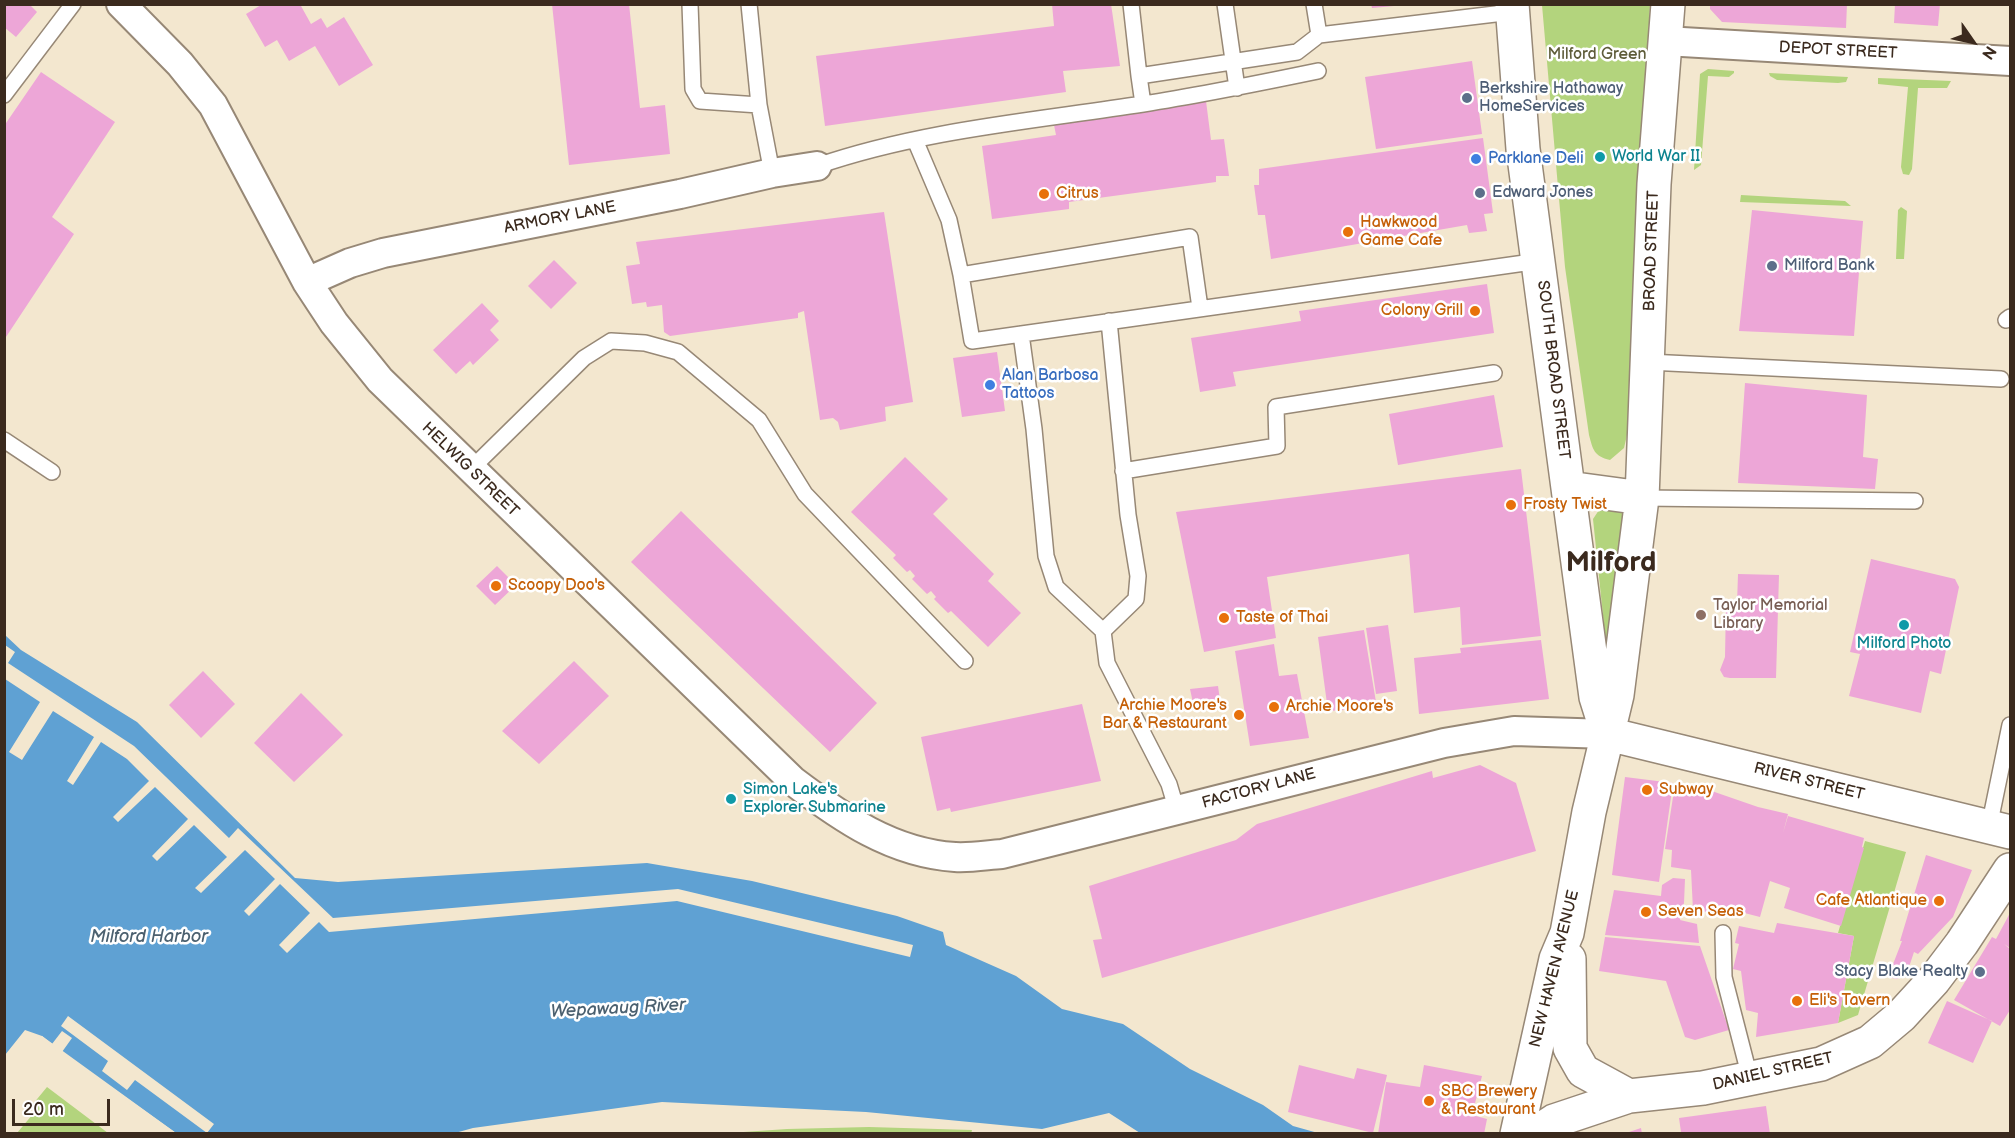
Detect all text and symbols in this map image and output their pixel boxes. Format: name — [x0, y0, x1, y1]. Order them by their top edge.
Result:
north arrow — [1943, 12, 2003, 72]
street label: DEPOT STREET — [1778, 38, 1898, 64]
text: N — [1977, 42, 2000, 63]
park label: Milford Green — [1548, 45, 1646, 65]
place label: Berkshire Hathaway HomeServices — [1479, 79, 1623, 117]
marker: Berkshire Hathaway HomeServices — [1460, 91, 1474, 105]
place label: World War II — [1612, 147, 1700, 167]
place label: Parklane Deli — [1488, 149, 1584, 169]
marker: World War II — [1593, 150, 1607, 164]
marker: Parklane Deli — [1469, 152, 1483, 166]
place label: Edward Jones — [1492, 183, 1593, 203]
place label: Citrus — [1056, 184, 1099, 204]
marker: Edward Jones — [1473, 186, 1487, 200]
marker: Citrus — [1037, 187, 1051, 201]
street label: BROAD STREET — [1640, 190, 1664, 312]
street label: ARMORY LANE — [502, 198, 618, 238]
place label: Hawkwood Game Cafe — [1360, 213, 1442, 251]
marker: Hawkwood Game Cafe — [1341, 225, 1355, 239]
place label: Milford Bank — [1784, 256, 1874, 276]
marker: Milford Bank — [1765, 259, 1779, 273]
street label: SOUTH BROAD STREET — [1532, 279, 1574, 461]
place label: Colony Grill — [1381, 301, 1463, 321]
marker: Colony Grill — [1468, 304, 1482, 318]
place label: Alan Barbosa Tattoos — [1002, 366, 1098, 404]
marker: Alan Barbosa Tattoos — [983, 378, 997, 392]
street label: HELWIG STREET — [417, 419, 523, 521]
place label: Frosty Twist — [1523, 495, 1607, 515]
marker: Frosty Twist — [1504, 498, 1518, 512]
district label: Milford — [1566, 547, 1656, 581]
place label: Scoopy Doo's — [508, 576, 605, 596]
marker: Scoopy Doo's — [489, 579, 503, 593]
place label: Taylor Memorial Library — [1713, 596, 1828, 634]
place label: Taste of Thai — [1236, 608, 1328, 628]
marker: Taylor Memorial Library — [1694, 608, 1708, 622]
marker: Taste of Thai — [1217, 611, 1231, 625]
marker: Milford Photo — [1897, 618, 1911, 632]
place label: Milford Photo — [1857, 634, 1951, 654]
place label: Archie Moore's Bar & Restaurant — [1102, 696, 1227, 734]
place label: Archie Moore's — [1286, 697, 1394, 717]
marker: Archie Moore's — [1267, 700, 1281, 714]
marker: Archie Moore's Bar & Restaurant — [1232, 708, 1246, 722]
street label: RIVER STREET — [1752, 759, 1866, 805]
street label: FACTORY LANE — [1200, 765, 1318, 813]
place label: Simon Lake's Explorer Submarine — [743, 780, 886, 818]
place label: Subway — [1659, 780, 1713, 800]
marker: Subway — [1640, 783, 1654, 797]
marker: Simon Lake's Explorer Submarine — [724, 792, 738, 806]
street label: NEW HAVEN AVENUE — [1526, 888, 1584, 1050]
place label: Cafe Atlantique — [1816, 891, 1927, 911]
marker: Cafe Atlantique — [1932, 894, 1946, 908]
place label: Seven Seas — [1658, 902, 1744, 922]
marker: Seven Seas — [1639, 905, 1653, 919]
water label: Milford Harbor — [90, 926, 208, 948]
place label: Stacy Blake Realty — [1834, 962, 1968, 982]
marker: Stacy Blake Realty — [1973, 965, 1987, 979]
place label: Eli's Tavern — [1809, 991, 1890, 1011]
marker: Eli's Tavern — [1790, 994, 1804, 1008]
water label: Wepawaug River — [550, 995, 686, 1023]
street label: DANIEL STREET — [1711, 1049, 1835, 1095]
place label: SBC Brewery & Restaurant — [1441, 1082, 1537, 1120]
scale bar — [15, 1087, 112, 1125]
marker: SBC Brewery & Restaurant — [1422, 1094, 1436, 1108]
text: 20 m — [23, 1099, 64, 1120]

